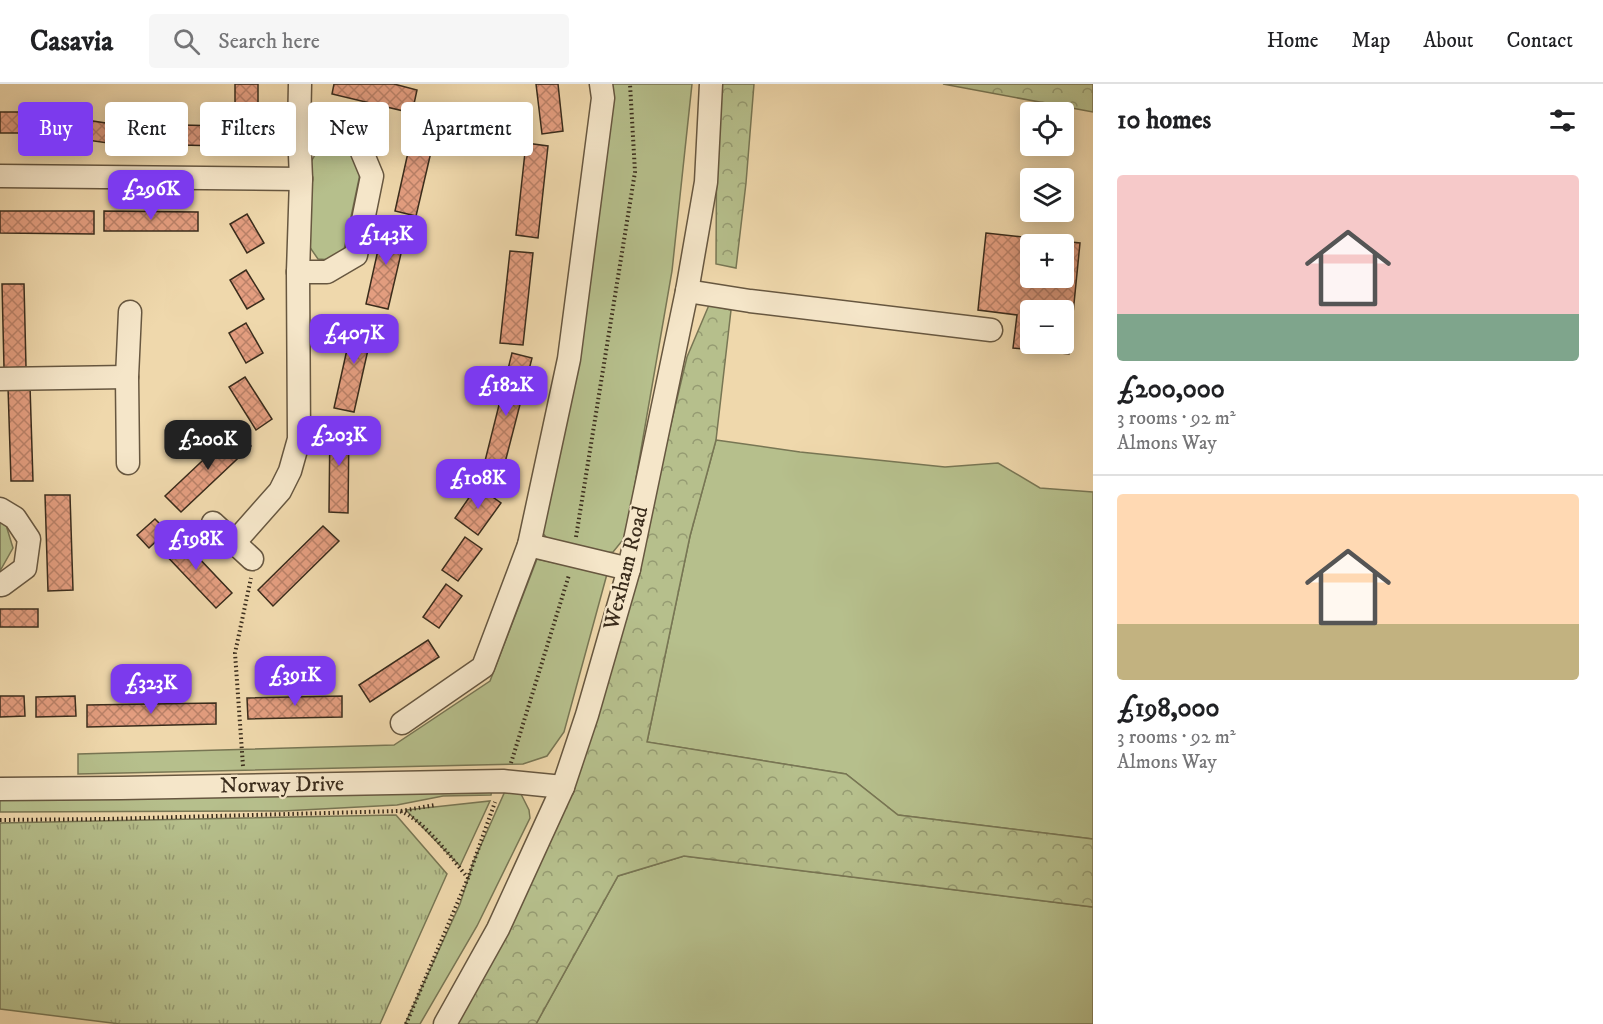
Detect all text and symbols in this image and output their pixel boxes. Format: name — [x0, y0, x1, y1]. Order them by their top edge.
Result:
search box — [149, 14, 569, 68]
text: Casavia — [30, 24, 113, 59]
icon: search — [170, 25, 203, 58]
text: Search here — [218, 28, 320, 55]
text: Home — [1267, 28, 1319, 54]
text: Map — [1352, 28, 1390, 54]
text: About — [1423, 28, 1474, 54]
text: Contact — [1507, 28, 1573, 54]
chip: Buy — [18, 102, 93, 156]
chip: Rent — [105, 102, 188, 156]
chip: Filters — [200, 102, 296, 156]
chip: New — [308, 102, 389, 156]
chip: Apartment — [401, 102, 533, 156]
map controls — [1020, 102, 1074, 354]
button: locate — [1020, 102, 1074, 156]
text: 10 homes — [1117, 104, 1211, 137]
icon: filters — [1546, 104, 1579, 137]
button: layers — [1020, 168, 1074, 222]
pin: £296K — [109, 170, 193, 221]
text: £296K — [122, 177, 180, 202]
icon: home — [1294, 214, 1402, 322]
pin: £143K — [344, 215, 428, 266]
text: £143K — [359, 222, 413, 247]
button: + — [1020, 234, 1074, 288]
button: − — [1020, 300, 1074, 354]
pin: £407K — [312, 314, 396, 365]
text: £407K — [324, 321, 384, 346]
pin: £182K — [464, 366, 548, 417]
text: £182K — [478, 373, 534, 398]
text: £200,000 — [1117, 373, 1225, 406]
text: 3 rooms · 92 m² — [1117, 406, 1236, 431]
pin: £203K — [297, 416, 381, 467]
pin: £200K — [166, 420, 250, 471]
text: £203K — [311, 423, 367, 448]
text: £200K — [178, 427, 238, 452]
text: Almons Way — [1117, 431, 1217, 456]
pin: £108K — [436, 459, 520, 510]
text: £108K — [450, 466, 506, 491]
street label: Wexham Road — [597, 503, 654, 634]
pin: £198K — [154, 520, 238, 571]
text: £198K — [168, 527, 224, 552]
icon: home — [1294, 533, 1402, 641]
pin: £391K — [253, 656, 337, 707]
text: £391K — [269, 663, 321, 688]
pin: £323K — [109, 664, 193, 715]
text: £323K — [125, 671, 177, 696]
text: £198,000 — [1117, 692, 1219, 725]
text: 3 rooms · 92 m² — [1117, 725, 1236, 750]
text: Almons Way — [1117, 750, 1217, 775]
street label: Norway Drive — [220, 770, 344, 800]

